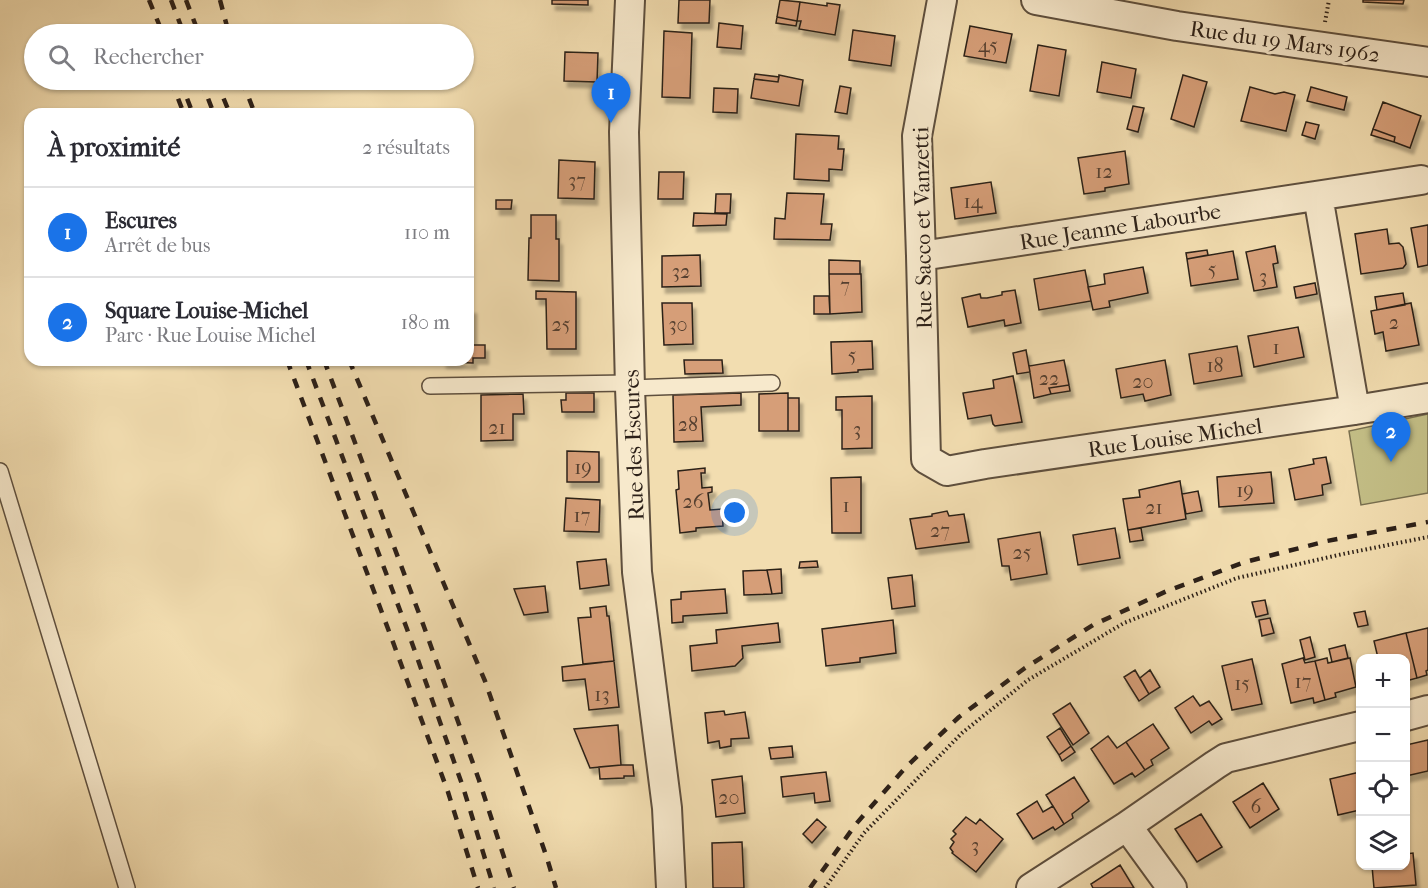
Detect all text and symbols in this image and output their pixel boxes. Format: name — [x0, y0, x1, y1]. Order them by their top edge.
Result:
street label: Rue du 19 Mars 1962 — [1188, 16, 1382, 68]
search box — [24, 24, 474, 90]
house number: 45 — [978, 34, 998, 57]
icon: search — [45, 41, 78, 74]
text: Rechercher — [93, 44, 204, 70]
pin: 1 — [592, 74, 630, 123]
street label: Rue Sacco et Vanzetti — [908, 126, 938, 329]
text: À proximité — [48, 132, 180, 163]
text: 2 résultats — [362, 136, 450, 159]
house number: 12 — [1095, 160, 1113, 183]
house number: 37 — [568, 169, 586, 192]
house number: 14 — [964, 190, 984, 213]
street label: Rue Jeanne Labourbe — [1018, 198, 1223, 256]
text: Escures — [105, 208, 177, 234]
text: 1 — [64, 221, 71, 244]
text: 110 m — [404, 221, 450, 244]
text: Arrêt de bus — [105, 234, 210, 257]
house number: 5 — [1208, 258, 1216, 281]
house number: 32 — [672, 260, 690, 283]
house number: 3 — [1259, 265, 1267, 288]
house number: 7 — [840, 274, 850, 297]
text: Square Louise-Michel — [105, 298, 308, 324]
text: 2 — [62, 311, 73, 334]
text: 180 m — [401, 311, 450, 334]
house number: 2 — [1389, 311, 1399, 334]
house number: 25 — [552, 313, 570, 336]
house number: 30 — [668, 313, 688, 336]
text: Parc · Rue Louise Michel — [105, 324, 316, 347]
house number: 1 — [1272, 336, 1280, 359]
house number: 5 — [848, 344, 856, 367]
house number: 18 — [1206, 354, 1224, 377]
house number: 22 — [1039, 367, 1059, 390]
street label: Rue des Escures — [618, 369, 650, 521]
house number: 20 — [1132, 370, 1154, 393]
pin: 2 — [1372, 412, 1410, 462]
house number: 28 — [678, 413, 698, 436]
street label: Rue Louise Michel — [1086, 413, 1264, 463]
house number: 21 — [488, 416, 506, 439]
house number: 3 — [853, 418, 861, 441]
house number: 19 — [574, 456, 592, 479]
house number: 19 — [1236, 479, 1254, 502]
house number: 26 — [682, 490, 704, 513]
house number: 1 — [842, 494, 850, 517]
house number: 21 — [1145, 496, 1163, 519]
your location — [720, 498, 749, 527]
house number: 17 — [574, 504, 591, 527]
house number: 27 — [930, 519, 950, 542]
house number: 25 — [1013, 541, 1031, 564]
map controls — [1356, 654, 1410, 870]
button: + — [1356, 654, 1410, 708]
house number: 17 — [1295, 670, 1312, 693]
house number: 15 — [1234, 672, 1250, 695]
house number: 13 — [594, 683, 610, 706]
button: − — [1356, 708, 1410, 762]
button: locate — [1356, 762, 1410, 816]
house number: 20 — [718, 786, 740, 809]
house number: 6 — [1251, 795, 1262, 818]
button: layers — [1356, 816, 1410, 870]
house number: 3 — [971, 834, 979, 857]

